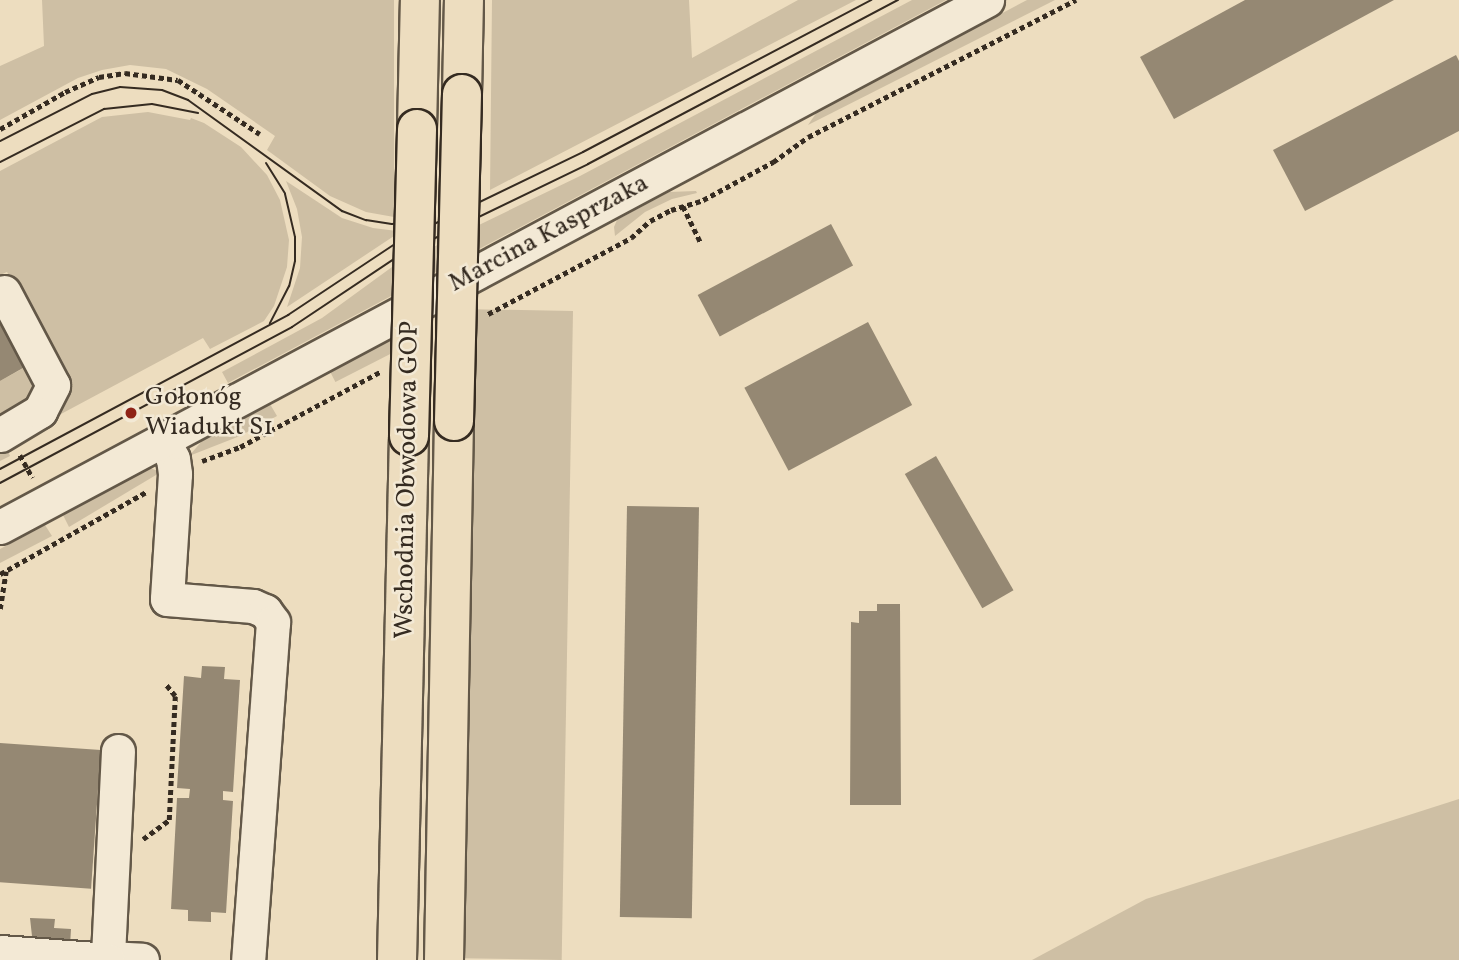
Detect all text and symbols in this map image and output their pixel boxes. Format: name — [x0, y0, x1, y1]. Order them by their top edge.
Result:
street label: Marcina Kasprzaka — [444, 168, 654, 300]
street label: Wschodnia Obwodowa GOP — [390, 321, 426, 639]
place label: Gołonóg Wiadukt S1 — [145, 382, 273, 444]
marker: Gołonóg Wiadukt S1 — [123, 405, 139, 421]

